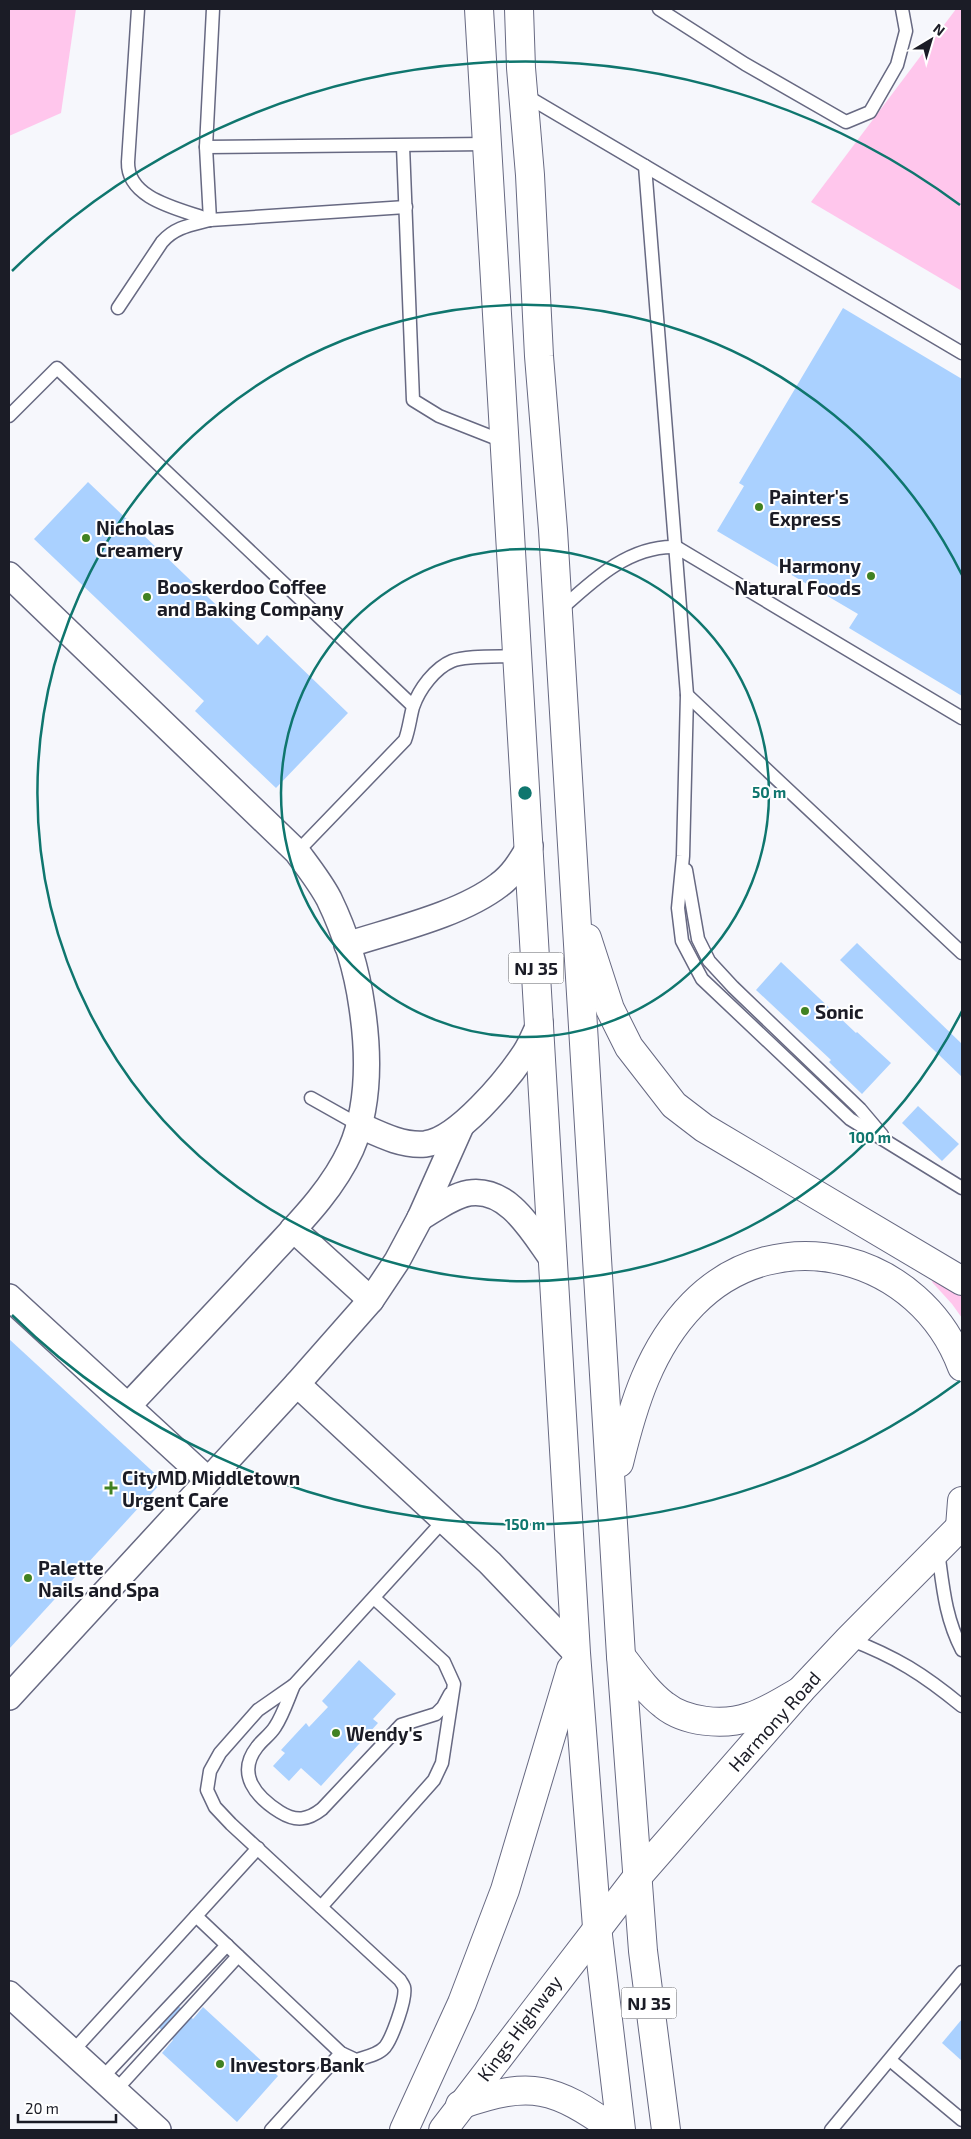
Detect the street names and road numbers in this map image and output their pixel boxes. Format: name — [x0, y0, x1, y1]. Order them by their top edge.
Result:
road number: NJ 35 — [508, 952, 564, 984]
street label: Harmony Road — [723, 1666, 825, 1776]
street label: Kings Highway — [472, 1971, 566, 2085]
road number: NJ 35 — [622, 1988, 676, 2019]

